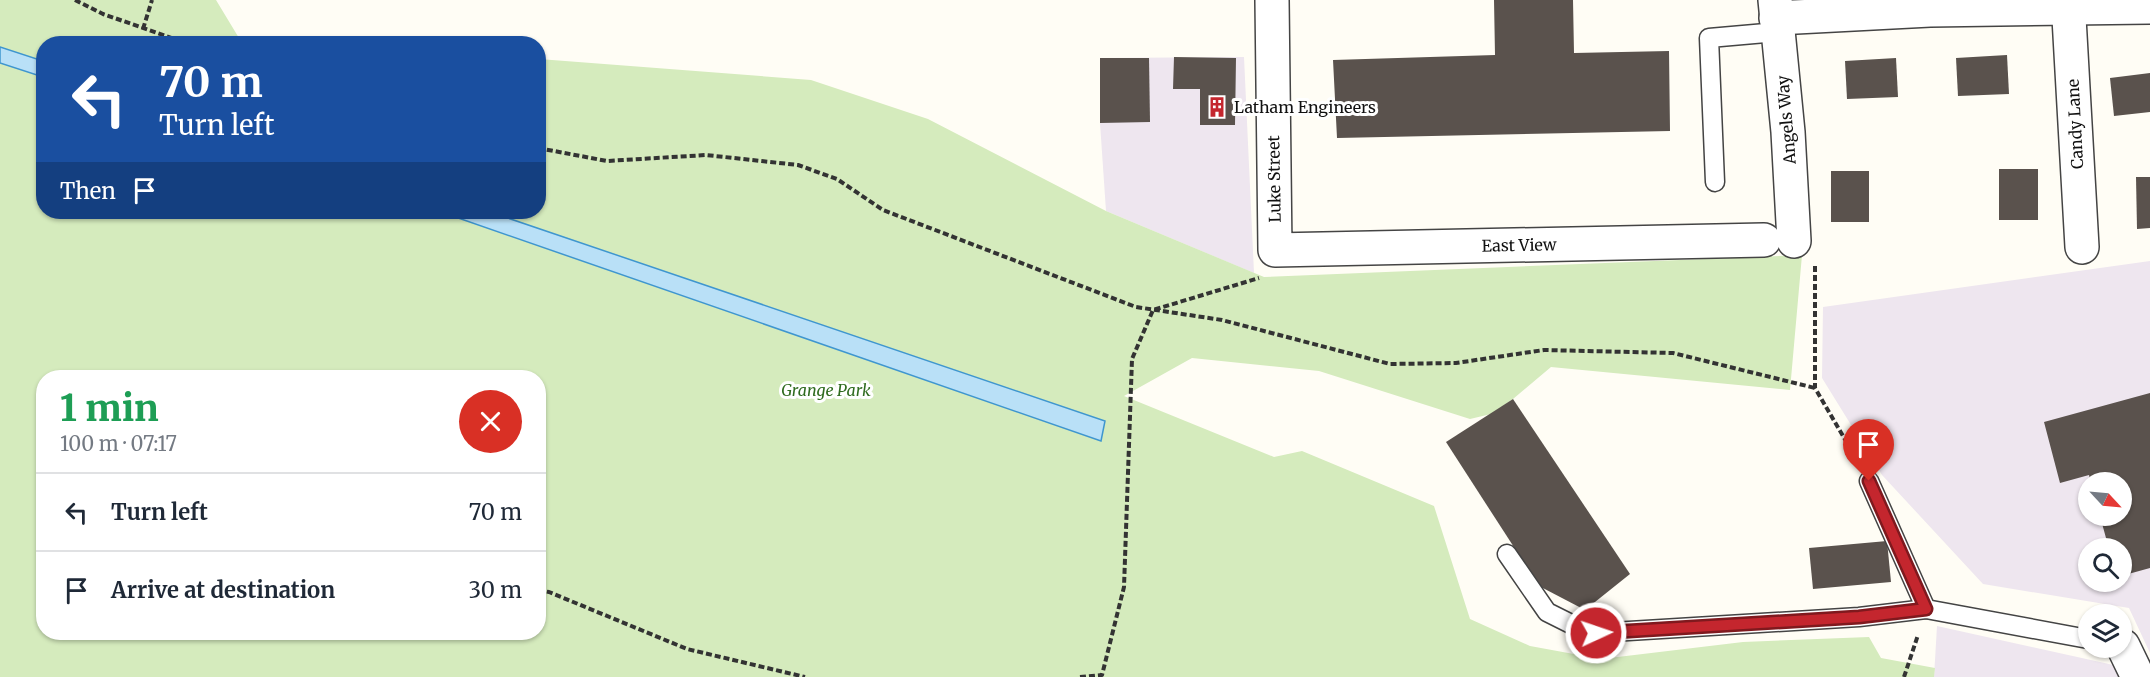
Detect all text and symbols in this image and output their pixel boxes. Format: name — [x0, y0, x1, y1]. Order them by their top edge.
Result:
text: 70 m — [159, 56, 263, 108]
icon: left — [60, 60, 138, 138]
street label: Angels Way — [1772, 74, 1800, 166]
street label: Candy Lane — [2063, 78, 2087, 170]
building icon: Latham Engineers — [1205, 95, 1229, 119]
place label: Latham Engineers — [1234, 97, 1376, 117]
text: Turn left — [159, 108, 274, 142]
street label: Luke Street — [1263, 134, 1285, 223]
icon: arrive — [128, 174, 161, 207]
text: Then — [60, 177, 116, 205]
street label: East View — [1481, 234, 1557, 256]
park label: Grange Park — [781, 380, 871, 400]
text: 1 min — [60, 386, 159, 431]
button: close — [459, 390, 522, 453]
pin — [1843, 419, 1894, 481]
icon: arrive — [1852, 428, 1885, 461]
text: 100 m · 07:17 — [60, 431, 177, 456]
north arrow — [2078, 472, 2132, 526]
map controls — [2078, 472, 2132, 658]
icon: left — [60, 496, 93, 529]
text: Turn left — [111, 498, 208, 526]
text: 70 m — [469, 498, 522, 526]
button: search — [2078, 538, 2132, 592]
icon: arrive — [60, 574, 93, 607]
text: Arrive at destination — [111, 576, 335, 604]
text: 30 m — [468, 576, 522, 604]
position arrow — [1564, 601, 1628, 665]
button: layers — [2078, 604, 2132, 658]

